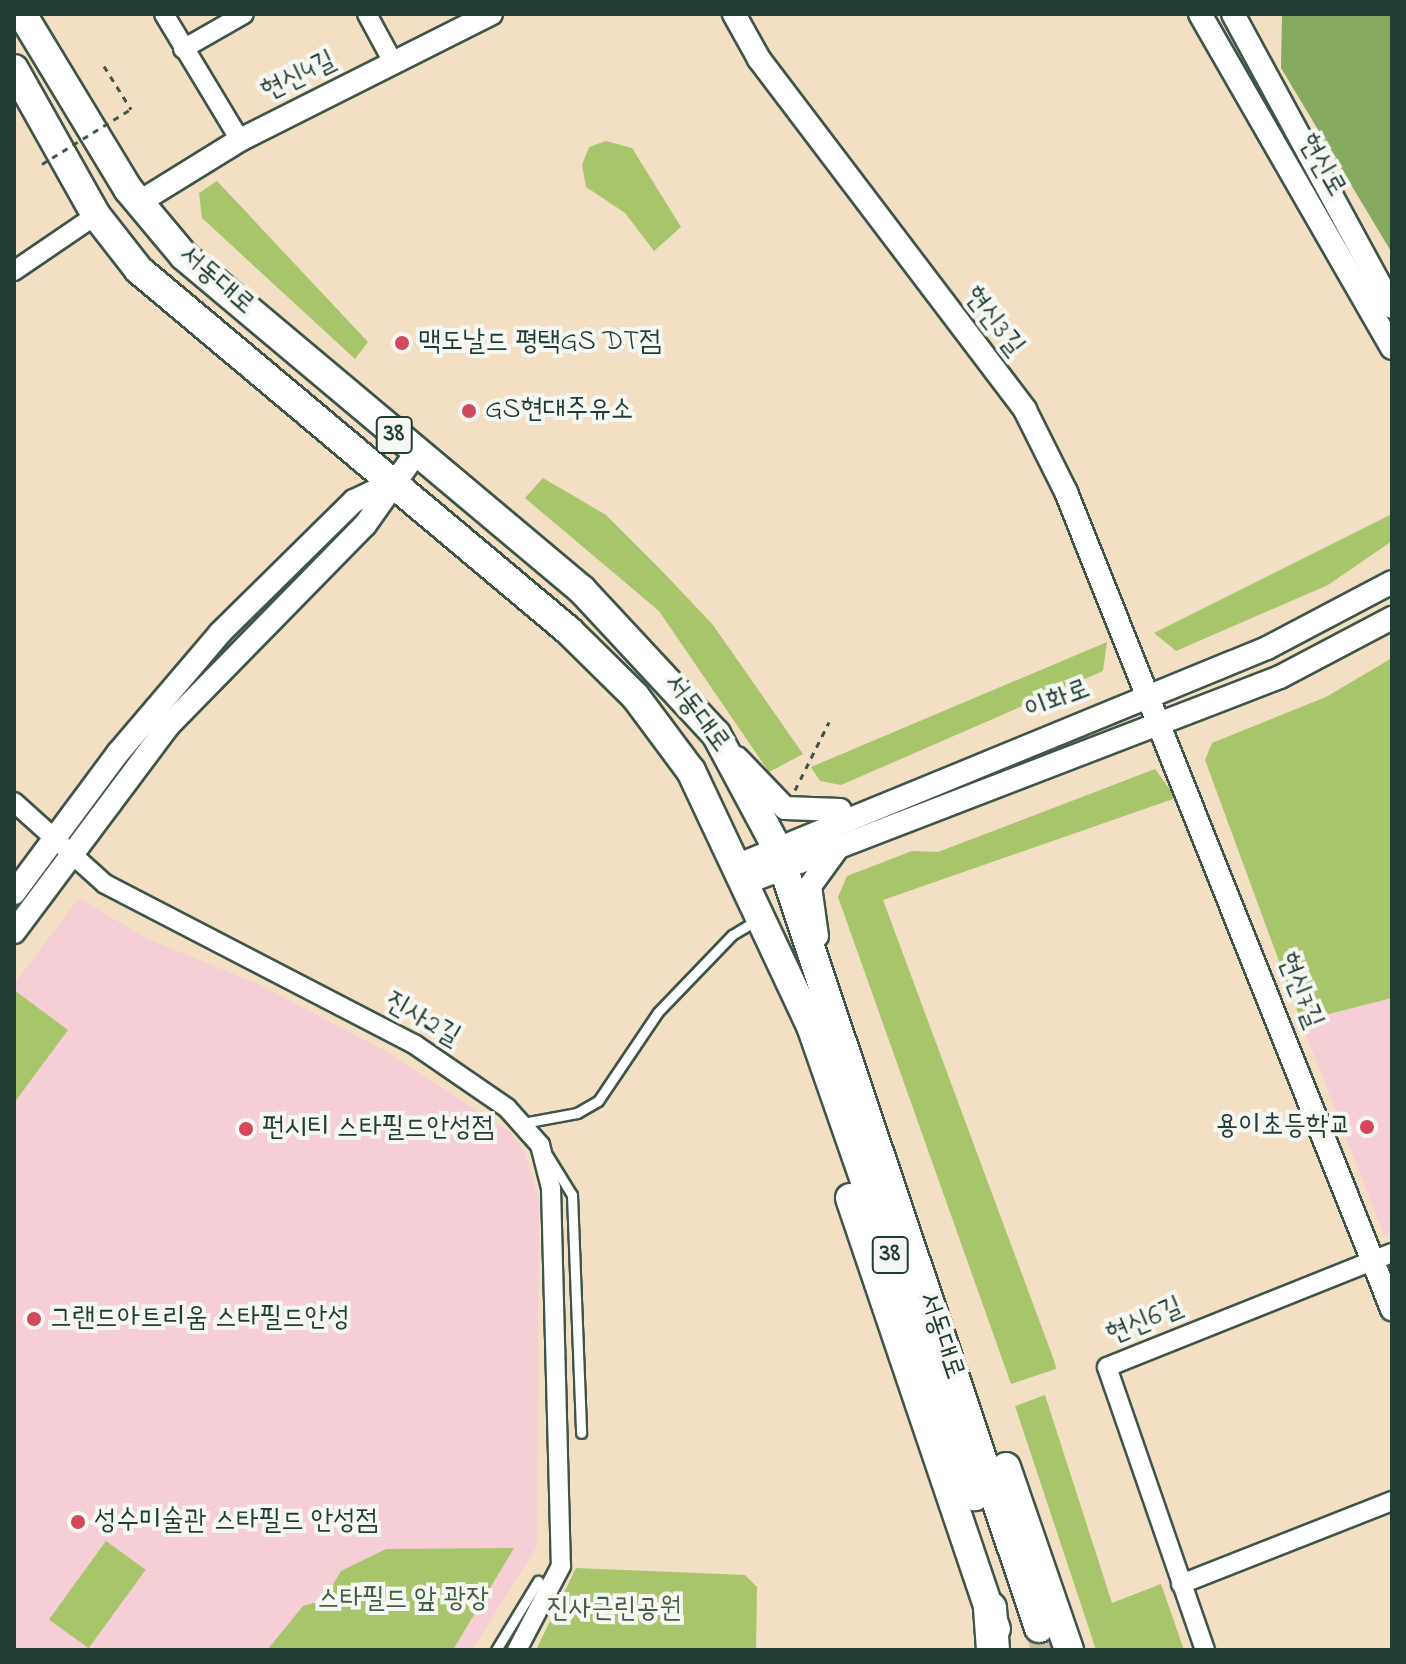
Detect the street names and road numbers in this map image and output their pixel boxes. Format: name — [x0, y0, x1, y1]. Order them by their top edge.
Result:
street label: 현신4길 — [256, 45, 342, 109]
street label: 현신로 — [1290, 128, 1352, 204]
street label: 서동대로 — [171, 239, 261, 323]
street label: 현신3길 — [955, 280, 1031, 364]
road number: 38 — [374, 413, 414, 457]
street label: 서동대로 — [655, 668, 737, 760]
street label: 이화로 — [1020, 673, 1096, 729]
street label: 현신7길 — [1269, 948, 1329, 1034]
street label: 진사2길 — [378, 985, 466, 1055]
road number: 38 — [870, 1233, 910, 1277]
street label: 서동대로 — [909, 1288, 971, 1384]
street label: 현신6길 — [1102, 1291, 1188, 1353]

